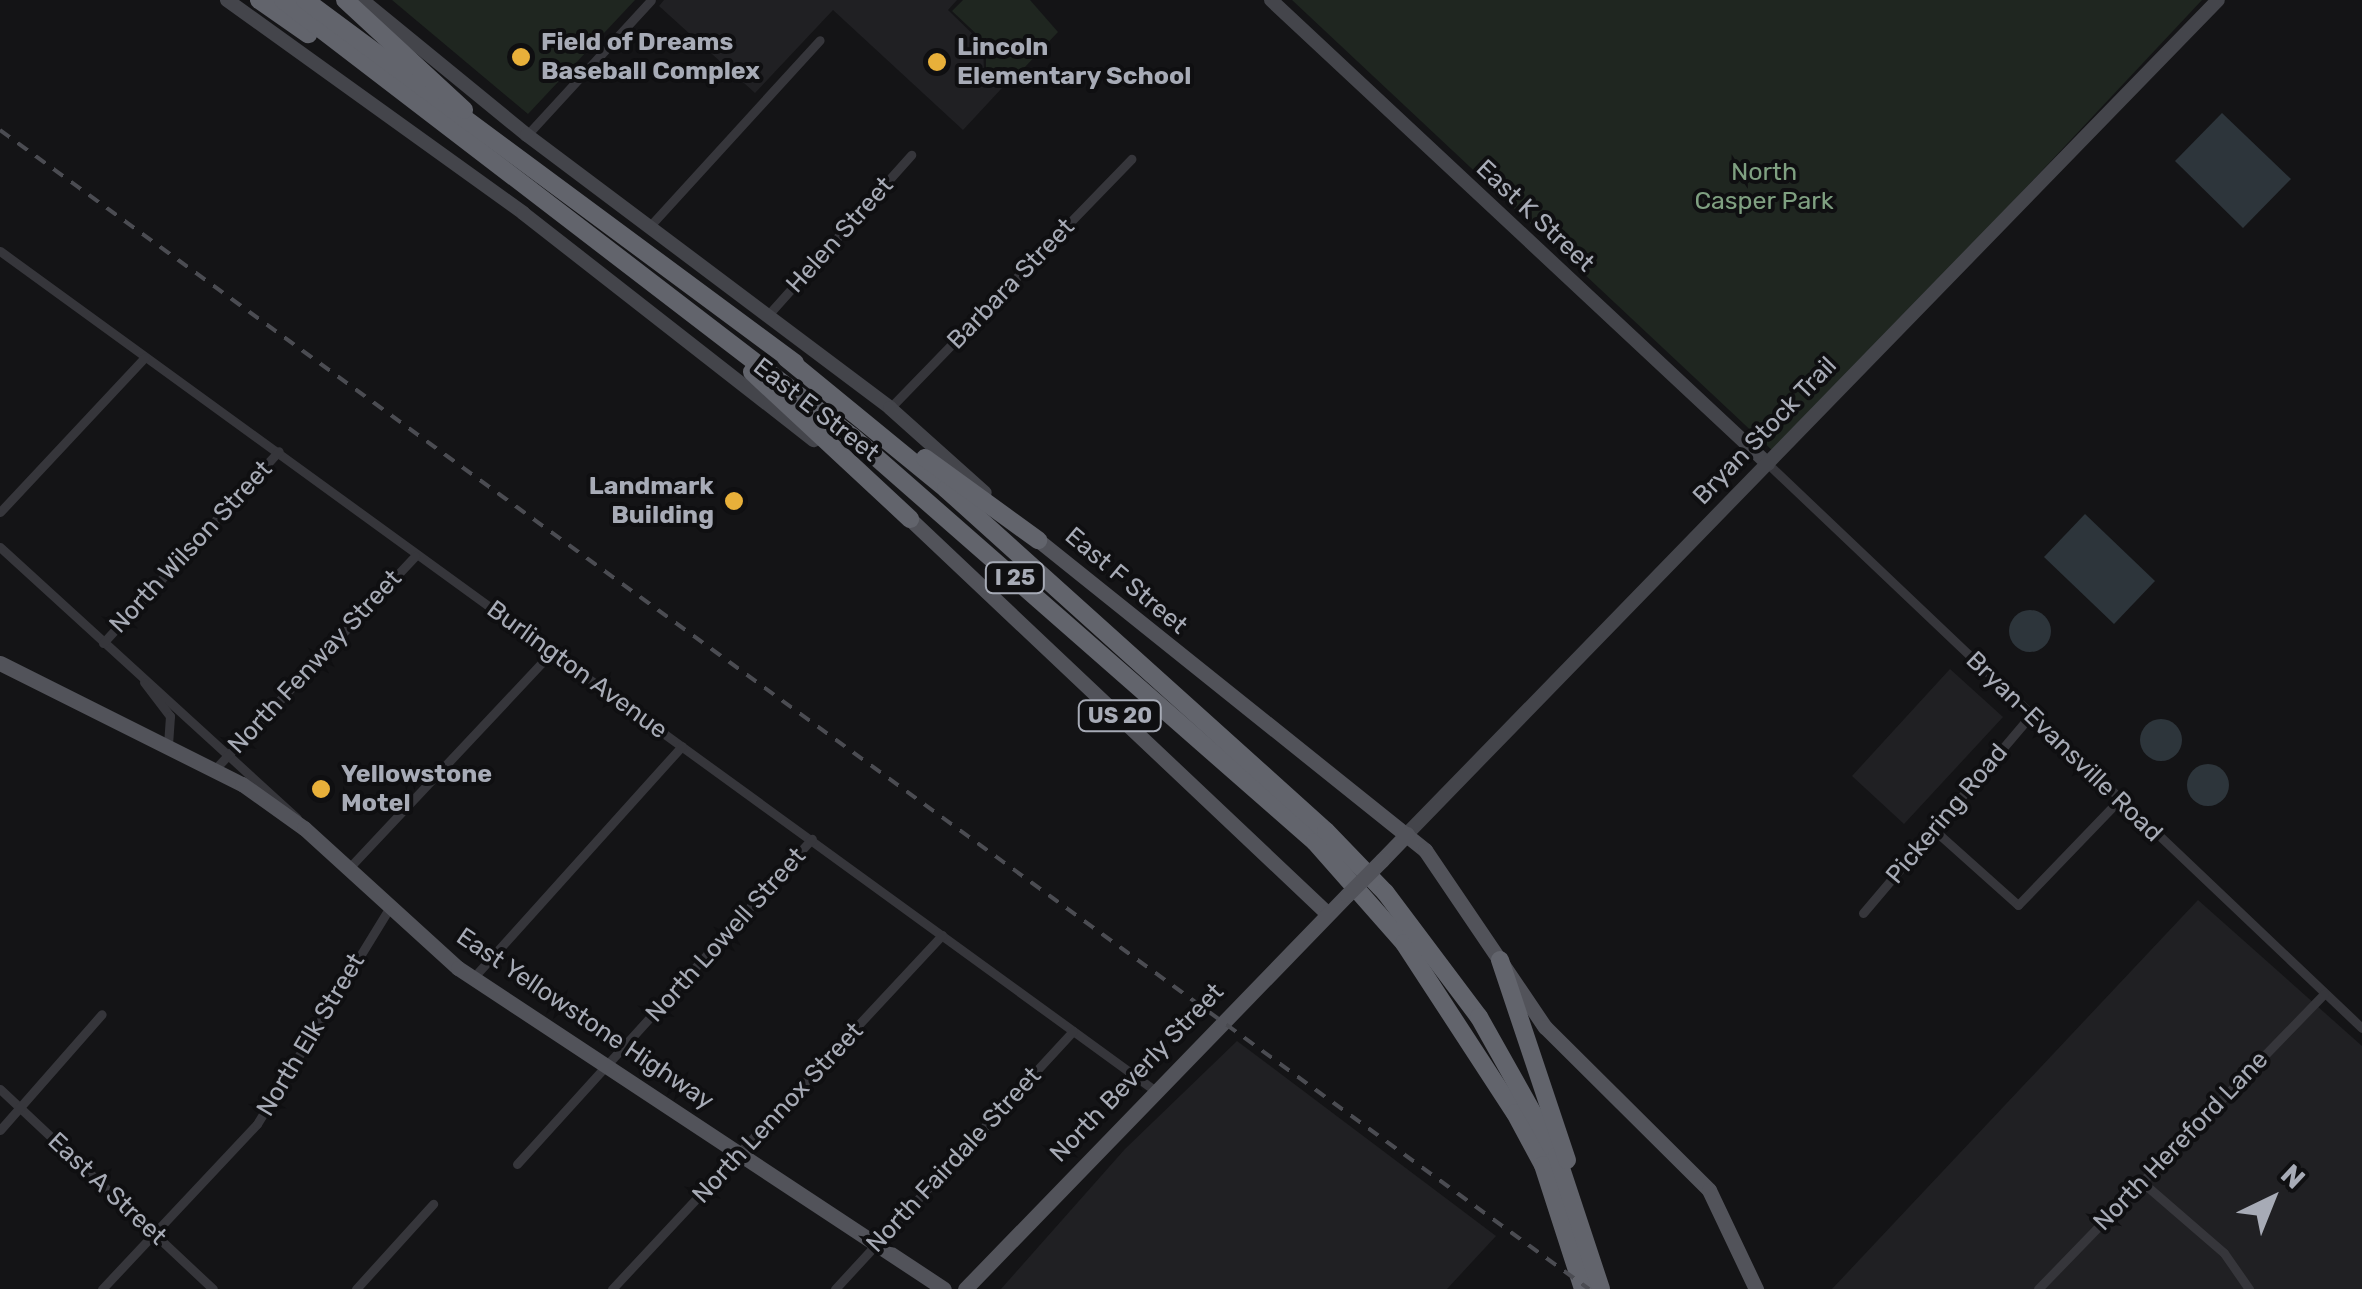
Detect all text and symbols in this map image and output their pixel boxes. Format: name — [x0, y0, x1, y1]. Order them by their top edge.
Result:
place label: Field of Dreams Baseball Complex — [541, 28, 760, 87]
place label: Lincoln Elementary School — [957, 33, 1192, 92]
marker: Field of Dreams Baseball Complex — [510, 46, 532, 68]
marker: Lincoln Elementary School — [926, 51, 948, 73]
street label: East K Street — [1470, 154, 1600, 278]
park label: North Casper Park — [1694, 158, 1834, 217]
street label: Helen Street — [780, 171, 900, 299]
street label: Barbara Street — [941, 212, 1081, 356]
street label: Bryan Stock Trail — [1687, 351, 1843, 511]
street label: East E Street — [747, 352, 885, 468]
street label: North Wilson Street — [103, 454, 279, 640]
place label: Landmark Building — [589, 472, 714, 531]
marker: Landmark Building — [723, 490, 745, 512]
street label: East F Street — [1059, 521, 1193, 641]
road number: I 25 — [982, 561, 1048, 595]
street label: North Fenway Street — [222, 564, 408, 760]
street label: Burlington Avenue — [481, 594, 673, 746]
street label: Bryan-Evansville Road — [1960, 645, 2168, 849]
road number: US 20 — [1078, 699, 1162, 733]
street label: Pickering Road — [1880, 738, 2014, 890]
place label: Yellowstone Motel — [341, 760, 492, 819]
marker: Yellowstone Motel — [310, 778, 332, 800]
street label: North Lowell Street — [640, 842, 812, 1028]
street label: East Yellowstone Highway — [450, 921, 720, 1117]
street label: North Elk Street — [251, 948, 371, 1122]
street label: North Beverly Street — [1044, 977, 1230, 1169]
street label: North Lennox Street — [686, 1016, 870, 1210]
street label: North Hereford Lane — [2087, 1045, 2275, 1237]
street label: North Fairdale Street — [860, 1061, 1048, 1259]
street label: East A Street — [41, 1126, 173, 1252]
north arrow — [2222, 1149, 2322, 1249]
text: N — [2274, 1158, 2311, 1196]

